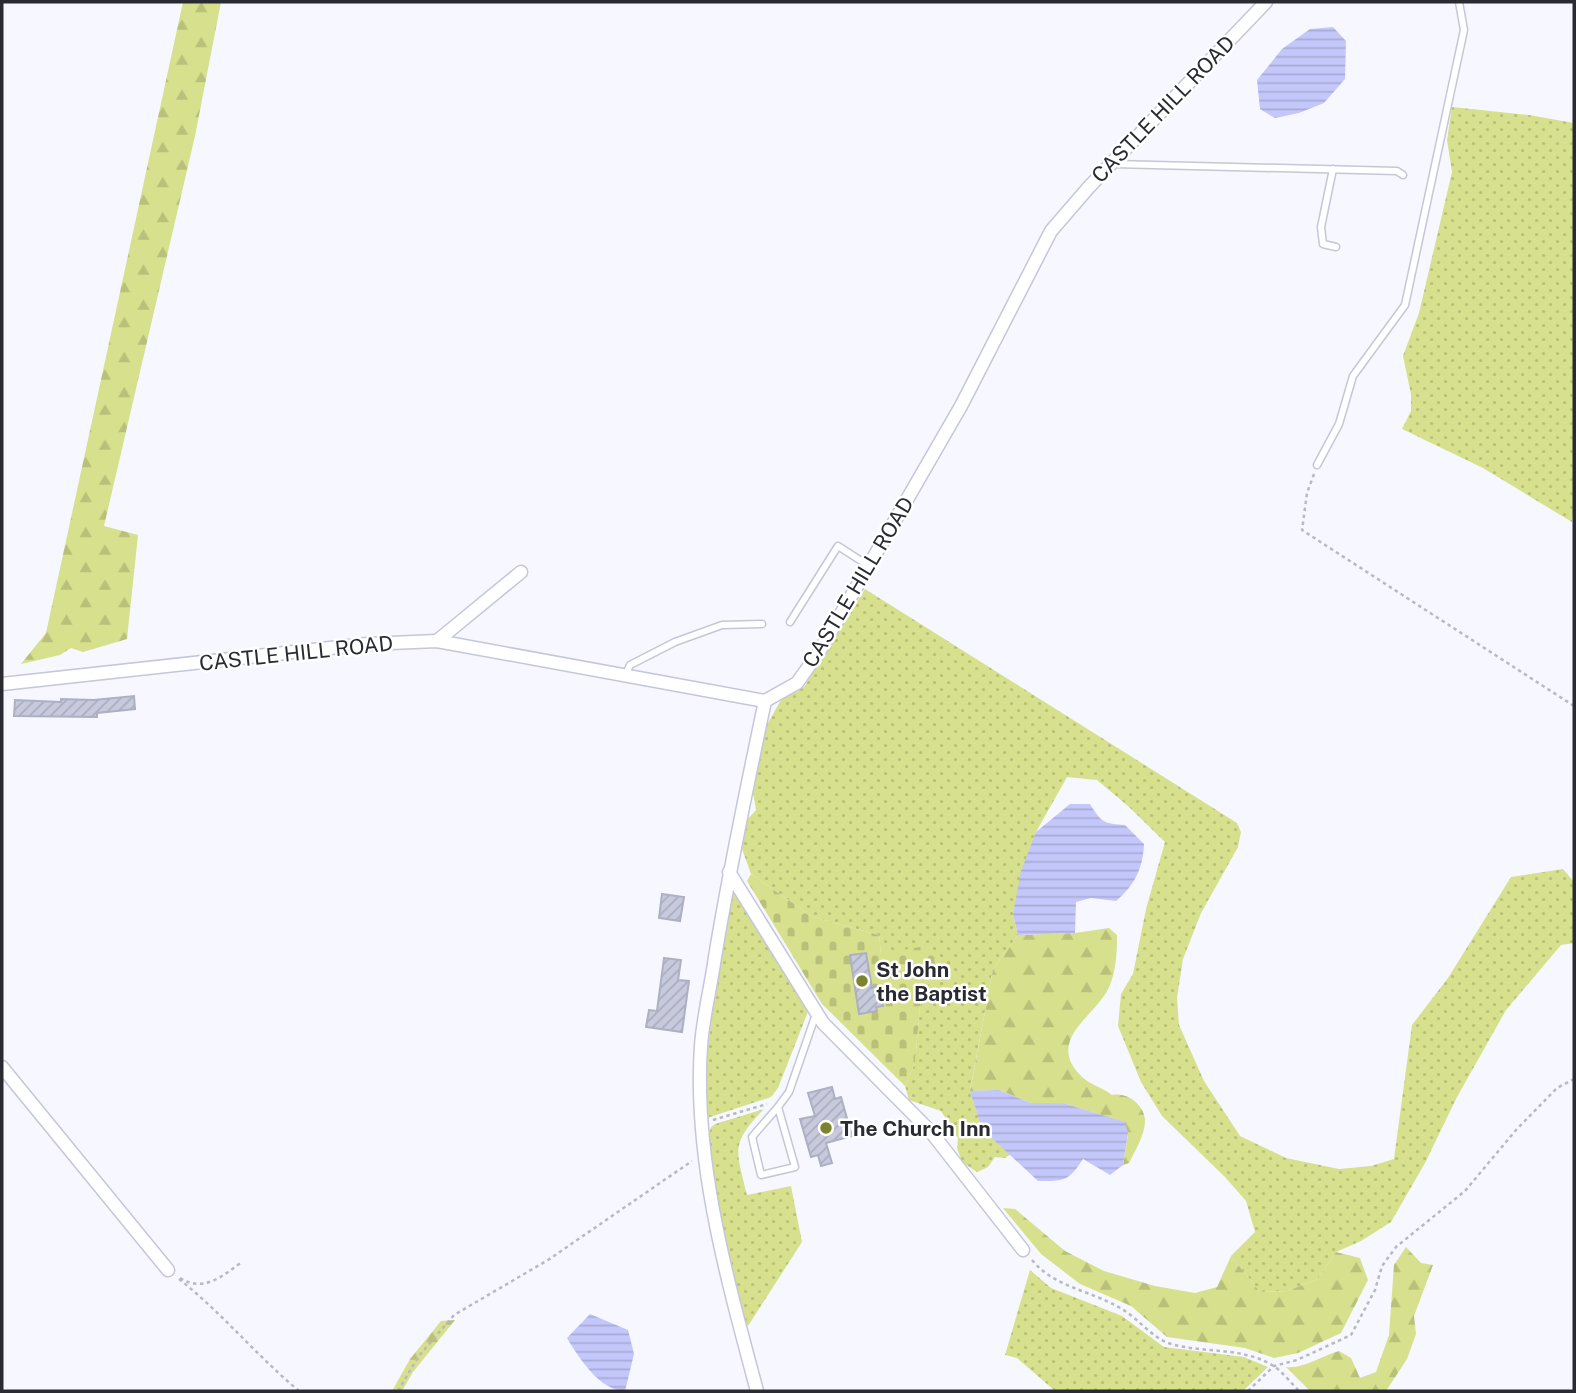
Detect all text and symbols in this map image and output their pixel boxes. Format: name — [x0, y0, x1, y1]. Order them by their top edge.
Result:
street label: CASTLE HILL ROAD — [1086, 30, 1240, 188]
street label: CASTLE HILL ROAD — [797, 492, 919, 672]
street label: CASTLE HILL ROAD — [198, 630, 394, 676]
place label: St John the Baptist — [876, 957, 987, 1006]
marker: St John the Baptist — [854, 973, 870, 989]
place label: The Church Inn — [840, 1116, 991, 1141]
marker: The Church Inn — [818, 1120, 834, 1136]

